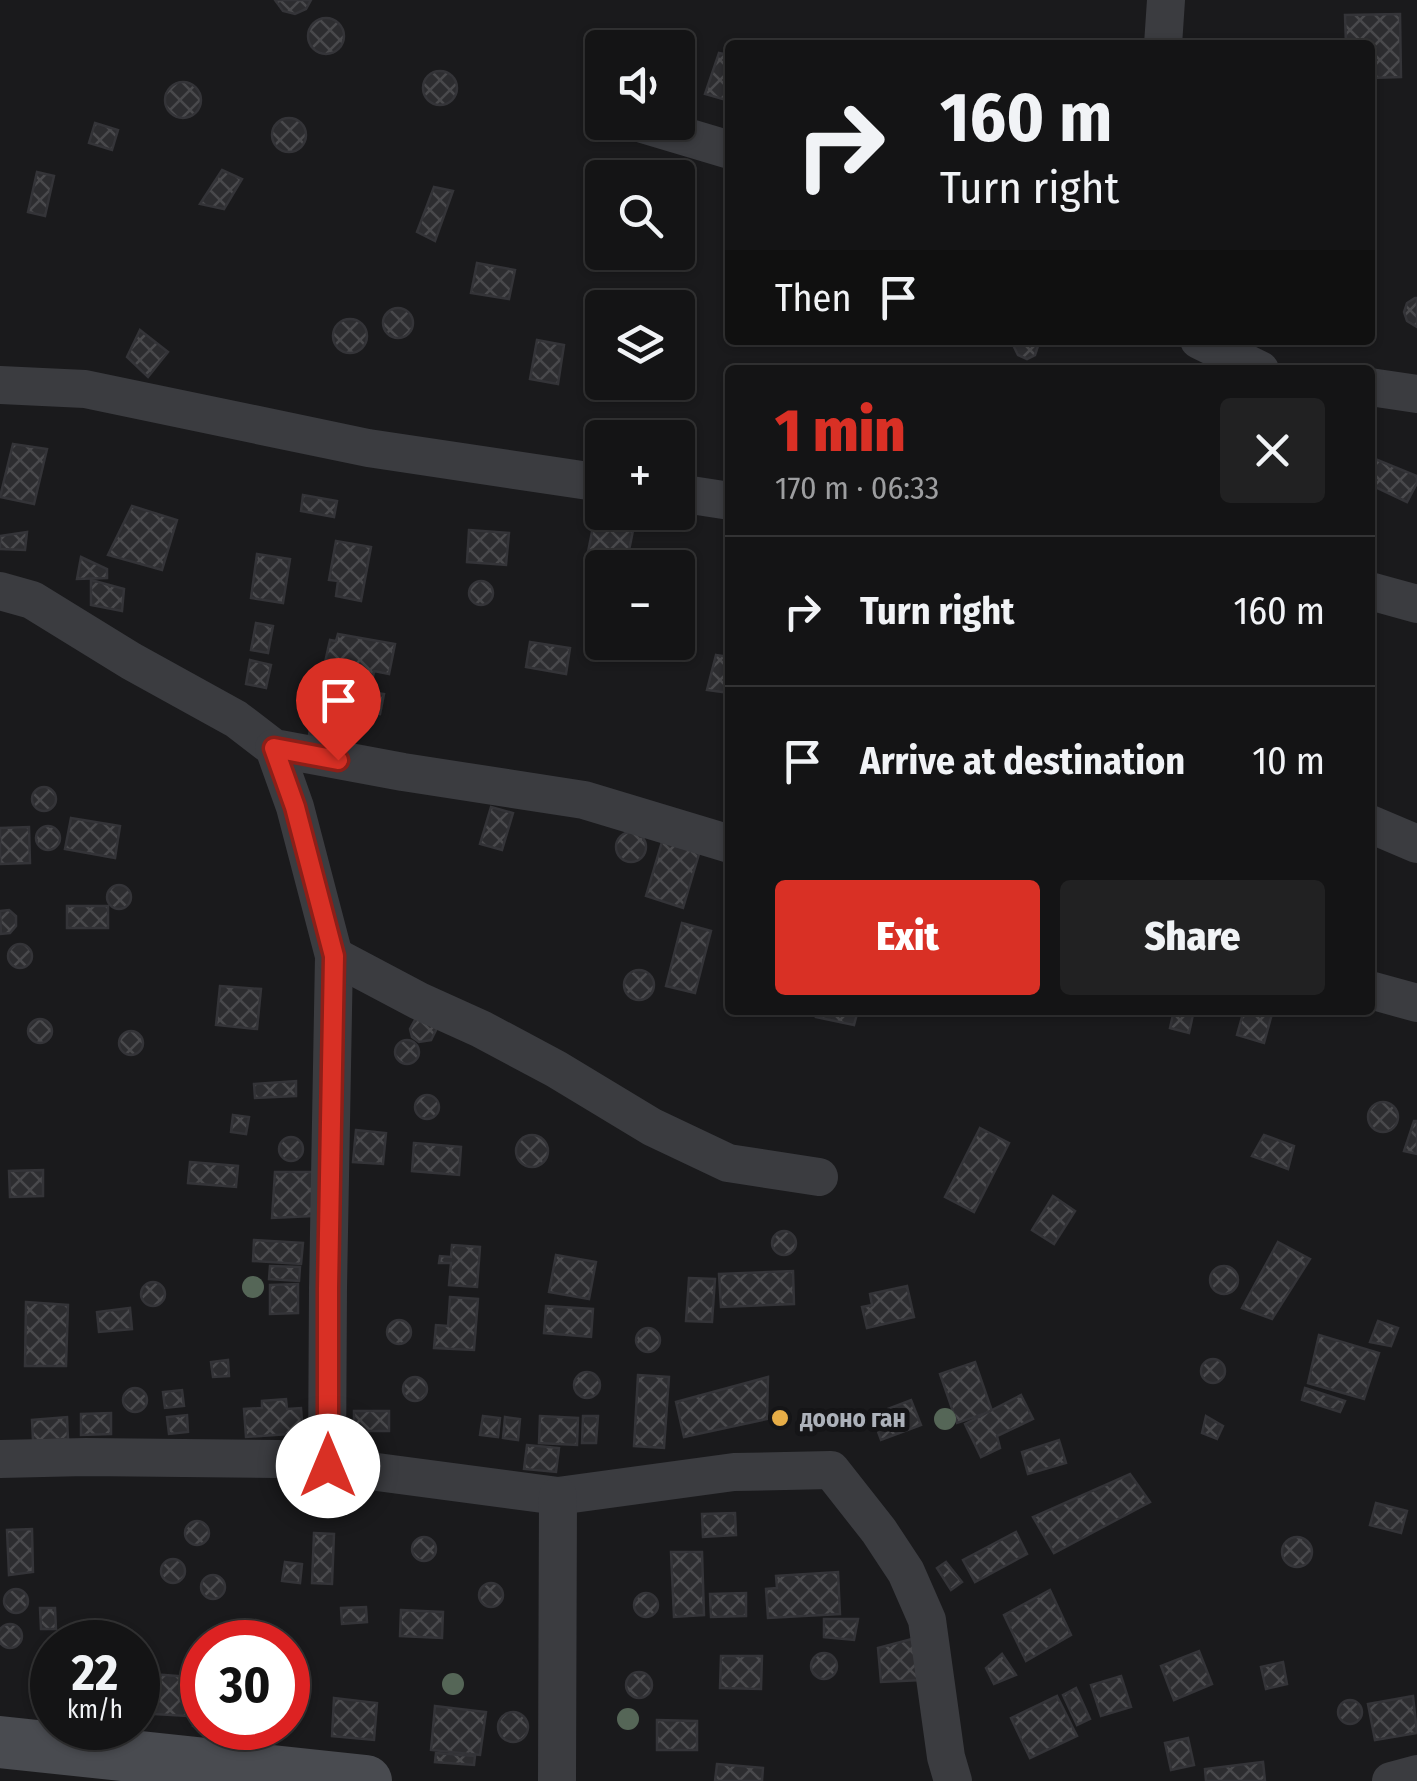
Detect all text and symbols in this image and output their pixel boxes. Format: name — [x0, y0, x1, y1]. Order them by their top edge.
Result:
map controls — [585, 30, 695, 660]
button: sound — [585, 30, 695, 140]
text: 160 m — [940, 76, 1112, 160]
icon: right — [775, 80, 905, 210]
button: search — [585, 160, 695, 270]
text: Turn right — [940, 161, 1119, 215]
icon: arrive — [871, 270, 926, 325]
text: Then — [775, 275, 851, 321]
button: layers — [585, 290, 695, 400]
text: 1 min — [775, 395, 906, 467]
button: close — [1220, 398, 1325, 503]
button: + — [585, 420, 695, 530]
text: 170 m · 06:33 — [775, 469, 939, 507]
button: − — [585, 550, 695, 660]
icon: right — [775, 584, 830, 639]
text: Turn right — [860, 588, 1014, 634]
text: 160 m — [1233, 588, 1325, 634]
pin — [296, 658, 381, 761]
icon: arrive — [311, 673, 366, 728]
icon: arrive — [775, 734, 830, 789]
text: Arrive at destination — [860, 738, 1185, 784]
text: 10 m — [1252, 738, 1325, 784]
button: Exit — [775, 880, 1040, 995]
button: Share — [1060, 880, 1325, 995]
place label: дооно ган — [799, 1404, 906, 1434]
marker: дооно ган — [769, 1407, 791, 1429]
position arrow — [276, 1414, 380, 1518]
speed limit sign: 30 — [180, 1620, 310, 1750]
text: 22 — [72, 1643, 118, 1703]
text: km/h — [67, 1695, 123, 1725]

